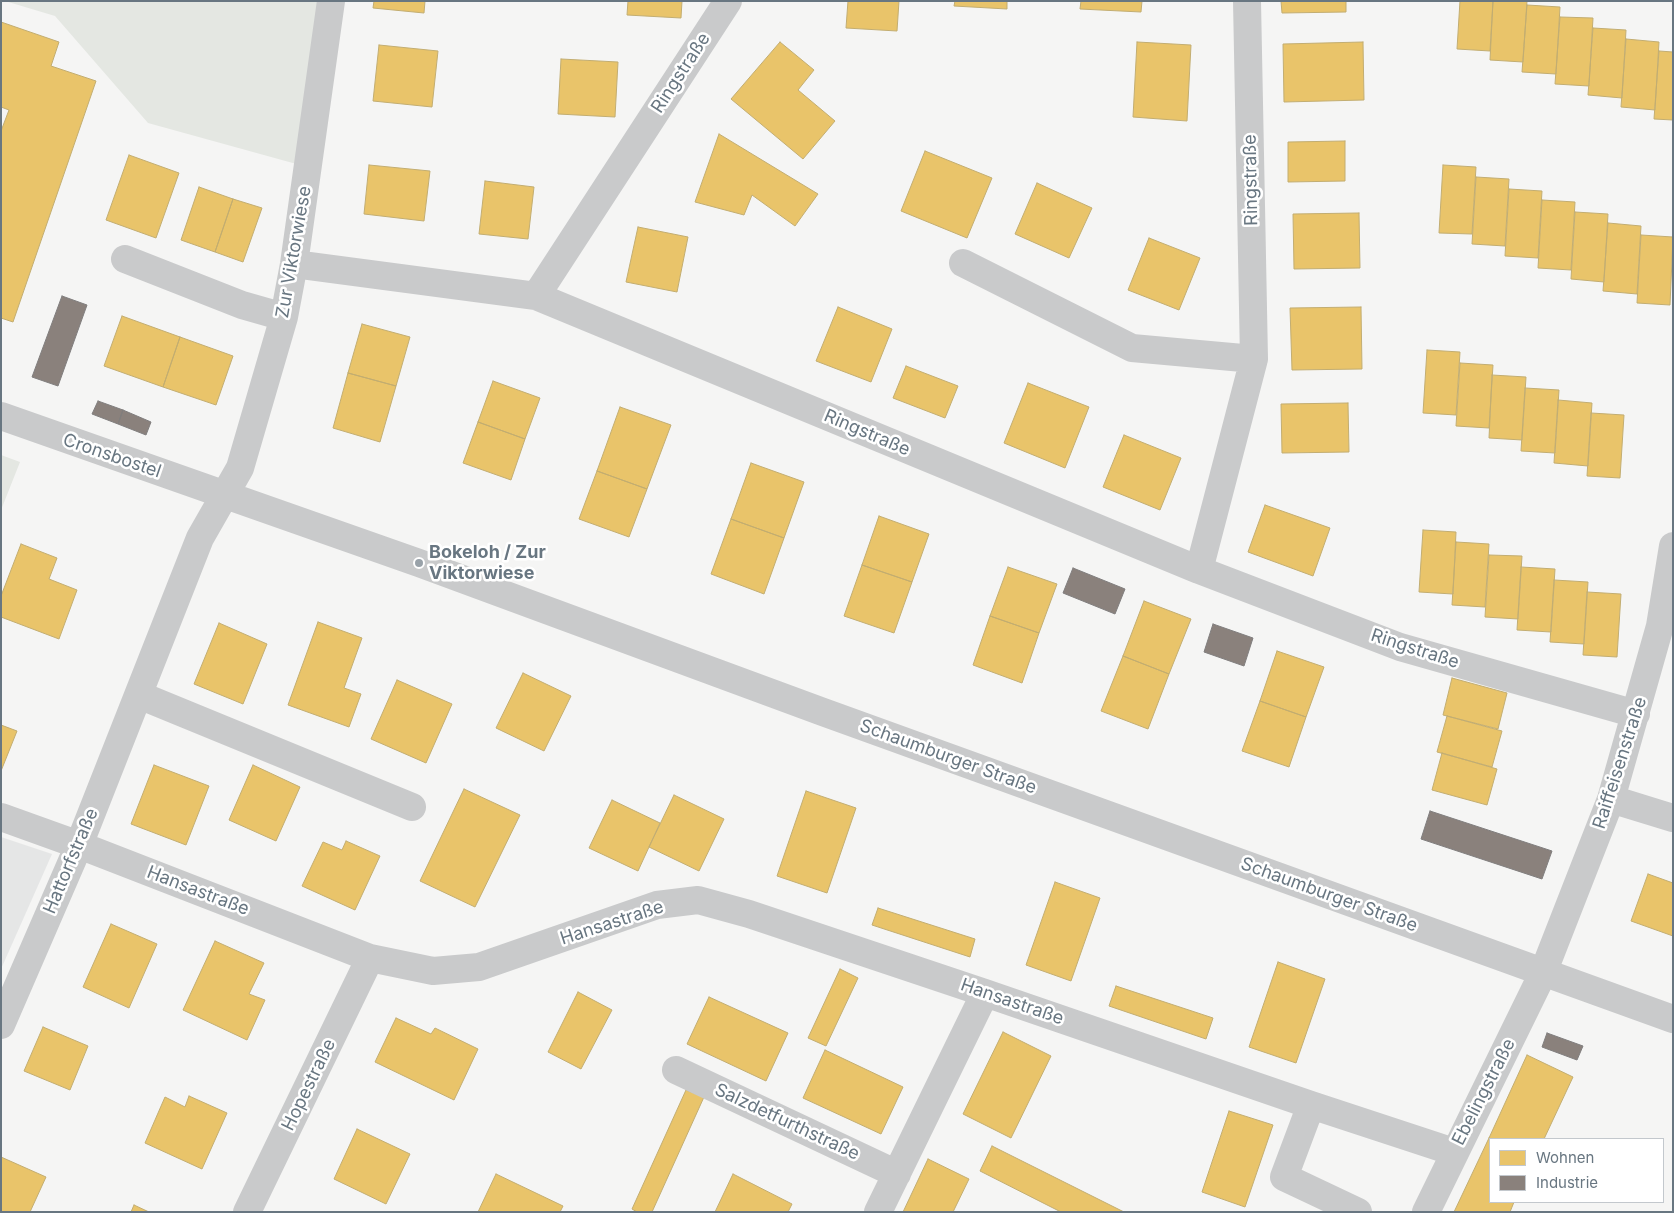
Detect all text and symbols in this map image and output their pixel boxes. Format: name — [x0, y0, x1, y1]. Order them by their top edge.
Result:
street label: Ringstraße — [647, 29, 715, 117]
street label: Ringstraße — [1239, 134, 1263, 226]
street label: Zur Viktorwiese — [272, 184, 316, 320]
street label: Ringstraße — [821, 405, 913, 461]
street label: Cronsbostel — [60, 429, 164, 483]
place label: Bokeloh / Zur Viktorwiese — [429, 542, 546, 584]
marker: Bokeloh / Zur Viktorwiese — [413, 557, 425, 569]
street label: Ringstraße — [1368, 625, 1462, 673]
street label: Raiffeisenstraße — [1588, 694, 1652, 832]
street label: Schaumburger Straße — [857, 715, 1039, 799]
street label: Hattorfstraße — [39, 805, 103, 917]
street label: Schaumburger Straße — [1238, 853, 1420, 937]
street label: Hansastraße — [144, 862, 252, 920]
street label: Hansastraße — [558, 896, 666, 950]
street label: Hansastraße — [958, 974, 1066, 1030]
street label: Ebelingstraße — [1448, 1035, 1520, 1149]
street label: Hopestraße — [277, 1036, 341, 1134]
street label: Salzdetfurthstraße — [711, 1079, 863, 1165]
legend — [1489, 1138, 1664, 1203]
text: Wohnen — [1536, 1148, 1594, 1167]
text: Industrie — [1536, 1173, 1598, 1192]

